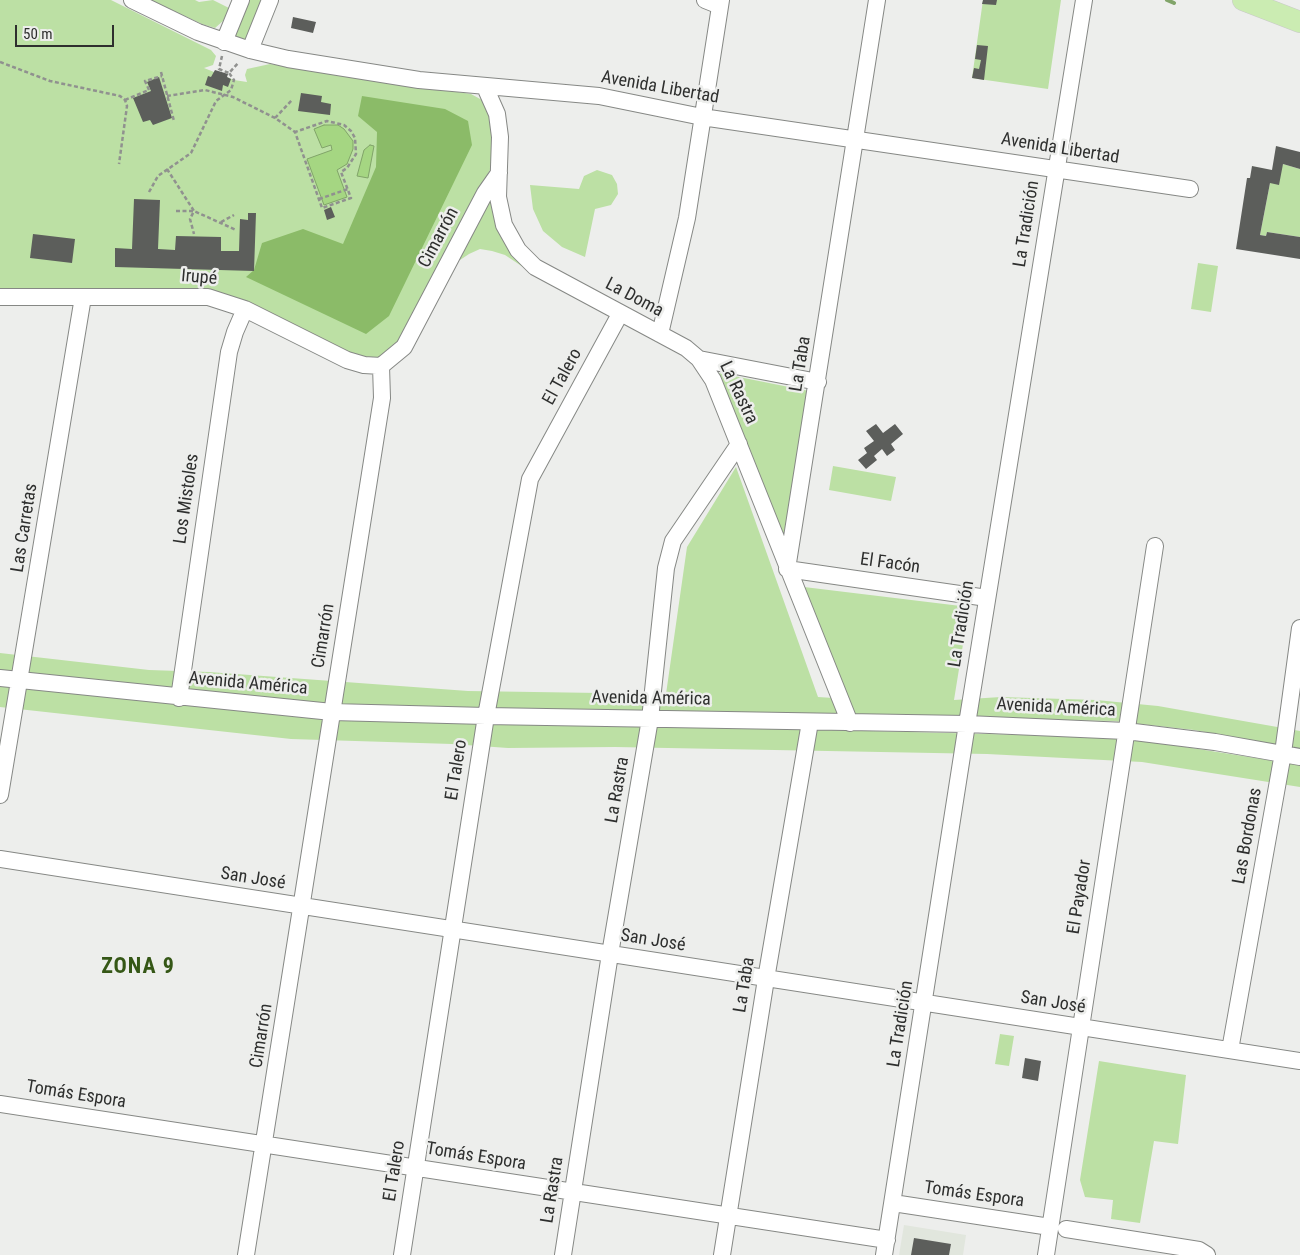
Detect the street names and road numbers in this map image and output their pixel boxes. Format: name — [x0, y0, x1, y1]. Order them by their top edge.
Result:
street label: Avenida Libertad — [599, 67, 721, 109]
street label: Avenida Libertad — [999, 129, 1121, 169]
street label: La Tradición — [1010, 179, 1044, 269]
street label: Cimarrón — [414, 204, 464, 272]
street label: Irupé — [180, 266, 218, 290]
street label: La Doma — [601, 274, 667, 322]
street label: La Taba — [786, 335, 816, 393]
street label: El Talero — [539, 345, 587, 409]
street label: La Rastra — [714, 358, 762, 428]
street label: Los Mistoles — [170, 453, 204, 545]
street label: Las Carretas — [7, 482, 43, 574]
street label: El Facón — [859, 549, 921, 579]
street label: La Tradición — [945, 579, 979, 669]
street label: Cimarrón — [308, 602, 340, 670]
street label: Avenida América — [188, 668, 308, 700]
street label: Avenida América — [591, 687, 711, 711]
street label: Avenida América — [996, 694, 1116, 722]
street label: El Talero — [442, 738, 472, 802]
street label: La Rastra — [602, 755, 634, 825]
street label: Las Bordonas — [1229, 786, 1267, 886]
street label: El Payador — [1063, 858, 1097, 936]
street label: San José — [219, 863, 287, 895]
street label: San José — [619, 925, 687, 957]
street label: La Taba — [730, 956, 760, 1014]
street label: La Tradición — [884, 979, 918, 1069]
street label: San José — [1019, 987, 1087, 1019]
street label: Cimarrón — [246, 1002, 278, 1070]
street label: Tomás Espora — [24, 1076, 128, 1114]
street label: Tomás Espora — [424, 1138, 528, 1176]
street label: El Talero — [380, 1139, 410, 1203]
street label: La Rastra — [537, 1155, 569, 1225]
street label: Tomás Espora — [923, 1177, 1025, 1213]

